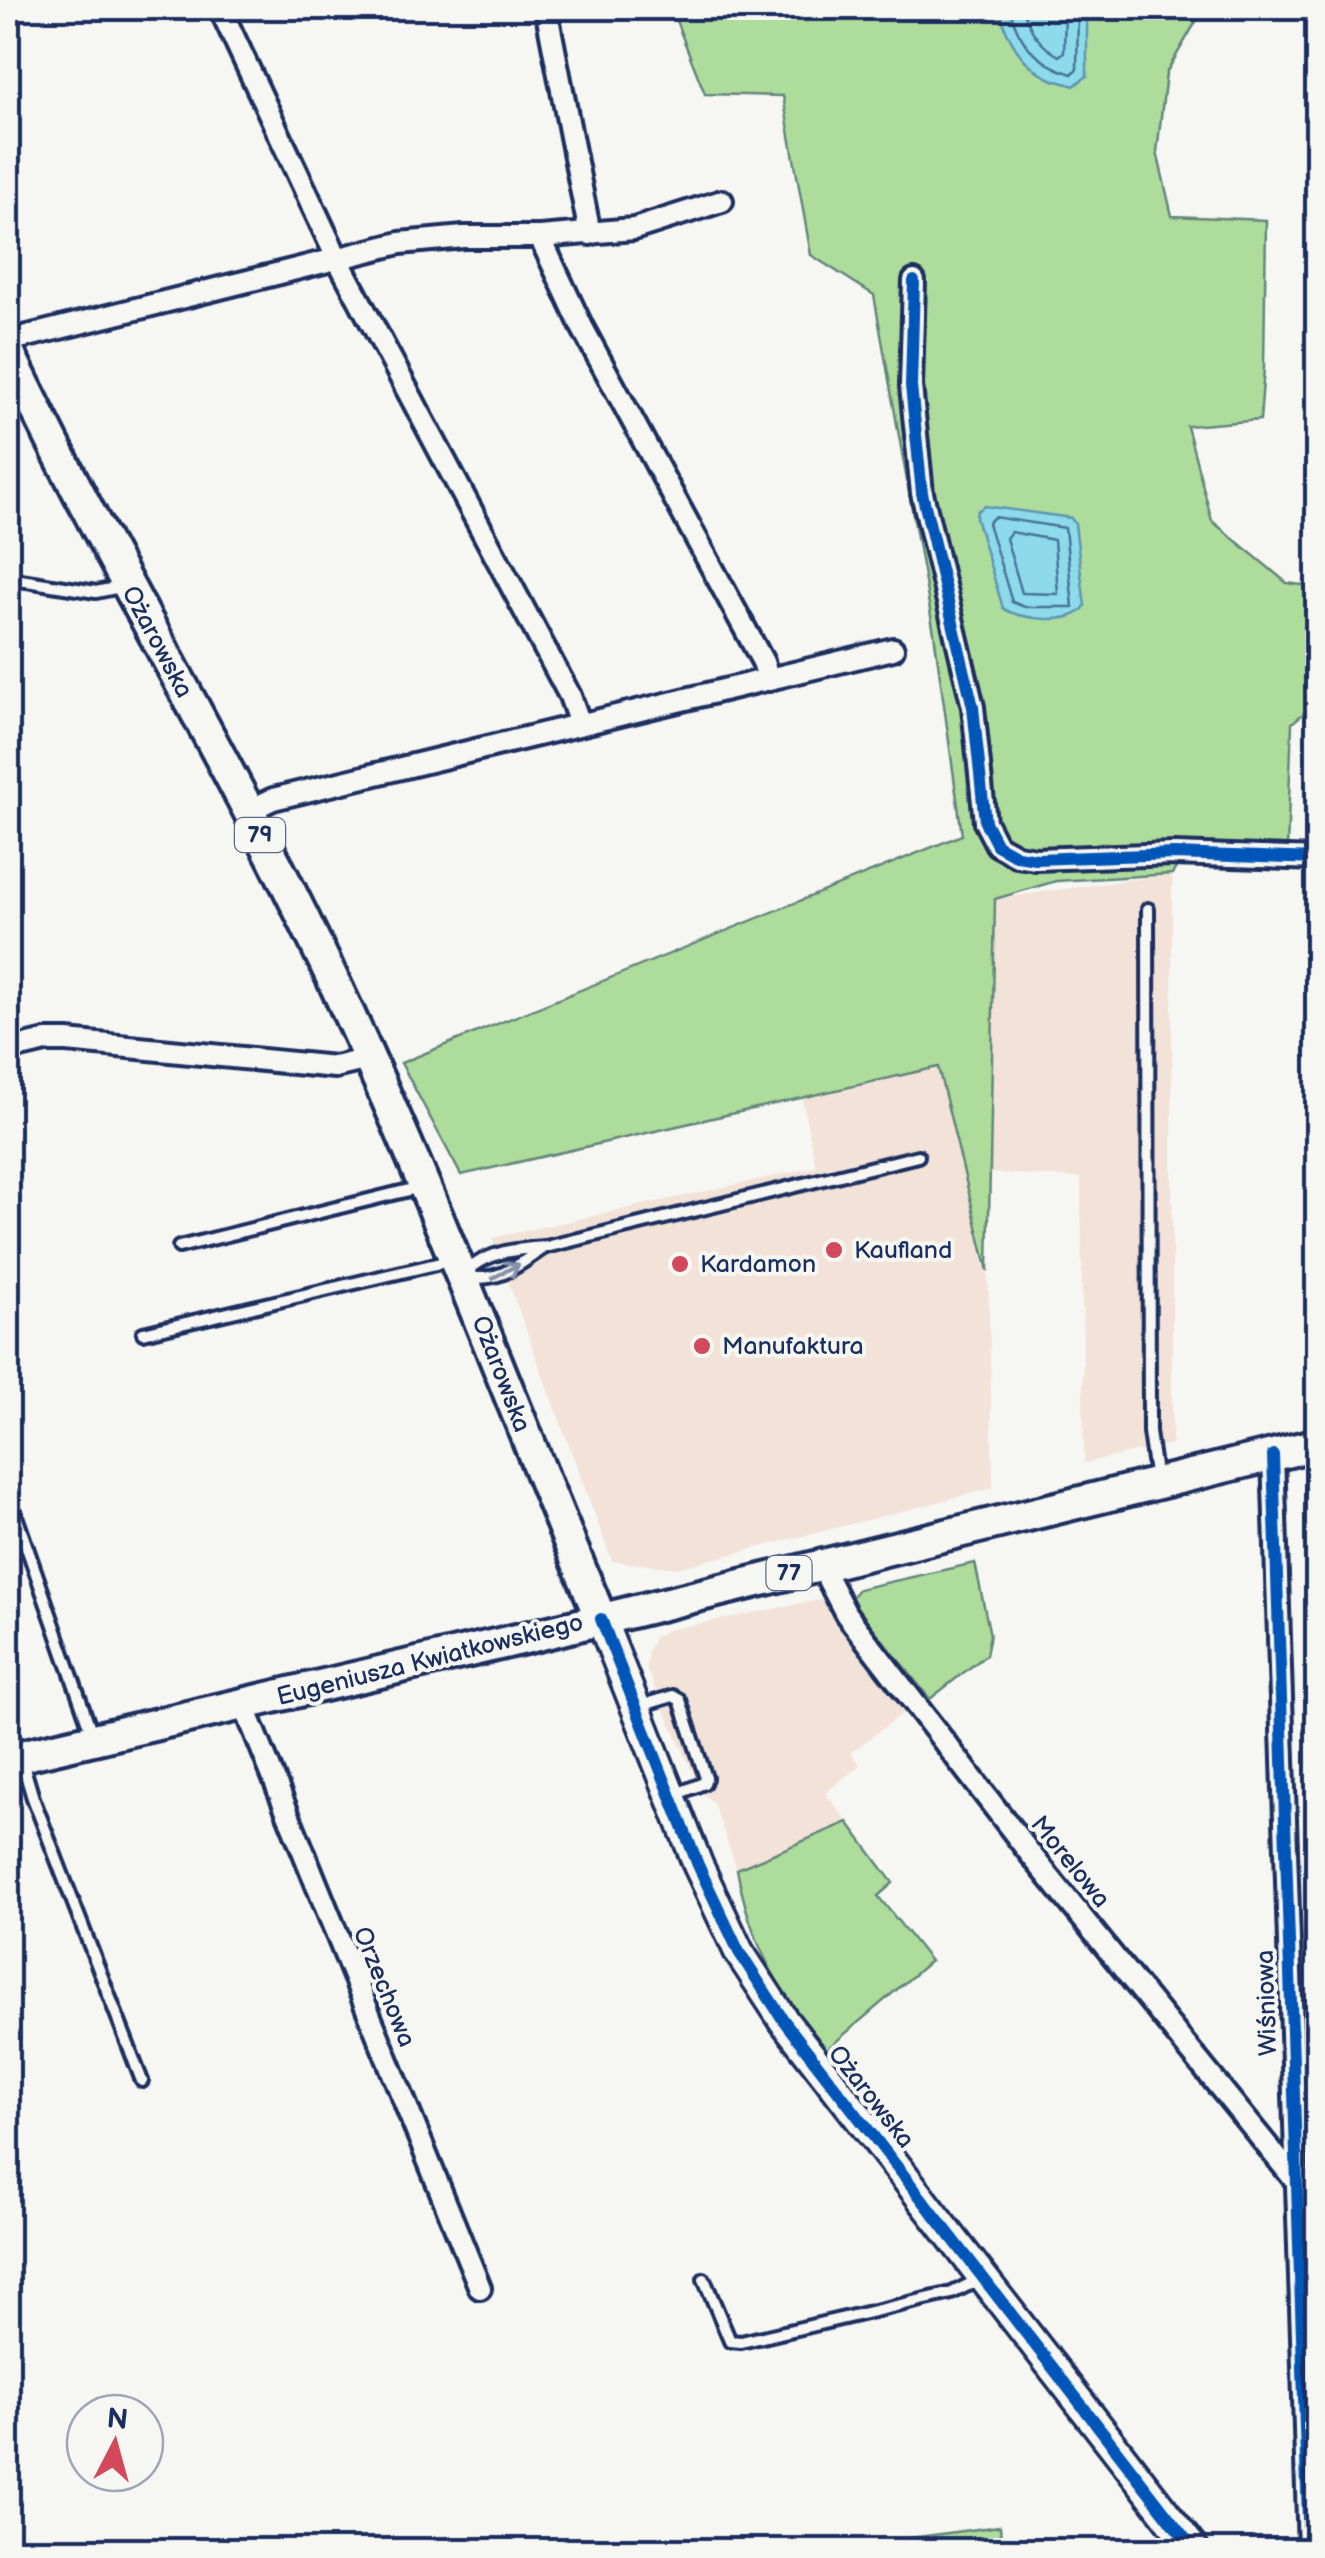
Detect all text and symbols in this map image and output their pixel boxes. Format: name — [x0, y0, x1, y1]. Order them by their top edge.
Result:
street label: Ożarowska — [115, 581, 199, 703]
road number: 79 — [235, 818, 285, 852]
place label: Kaufland — [854, 1235, 952, 1266]
marker: Kaufland — [823, 1239, 845, 1261]
place label: Kardamon — [700, 1249, 816, 1280]
marker: Kardamon — [669, 1253, 691, 1275]
one-way arrow — [491, 1261, 520, 1280]
street label: Ożarowska — [465, 1311, 537, 1437]
place label: Manufaktura — [722, 1331, 864, 1362]
marker: Manufaktura — [691, 1335, 713, 1357]
road number: 77 — [766, 1556, 812, 1590]
street label: Eugeniusza Kwiatkowskiego — [274, 1607, 586, 1713]
street label: Morelowa — [1024, 1810, 1116, 1914]
street label: Orzechowa — [346, 1922, 422, 2052]
street label: Wiśniowa — [1250, 1949, 1284, 2057]
street label: Ożarowska — [821, 2039, 921, 2155]
north arrow — [65, 2393, 165, 2493]
text: N — [105, 2402, 130, 2437]

